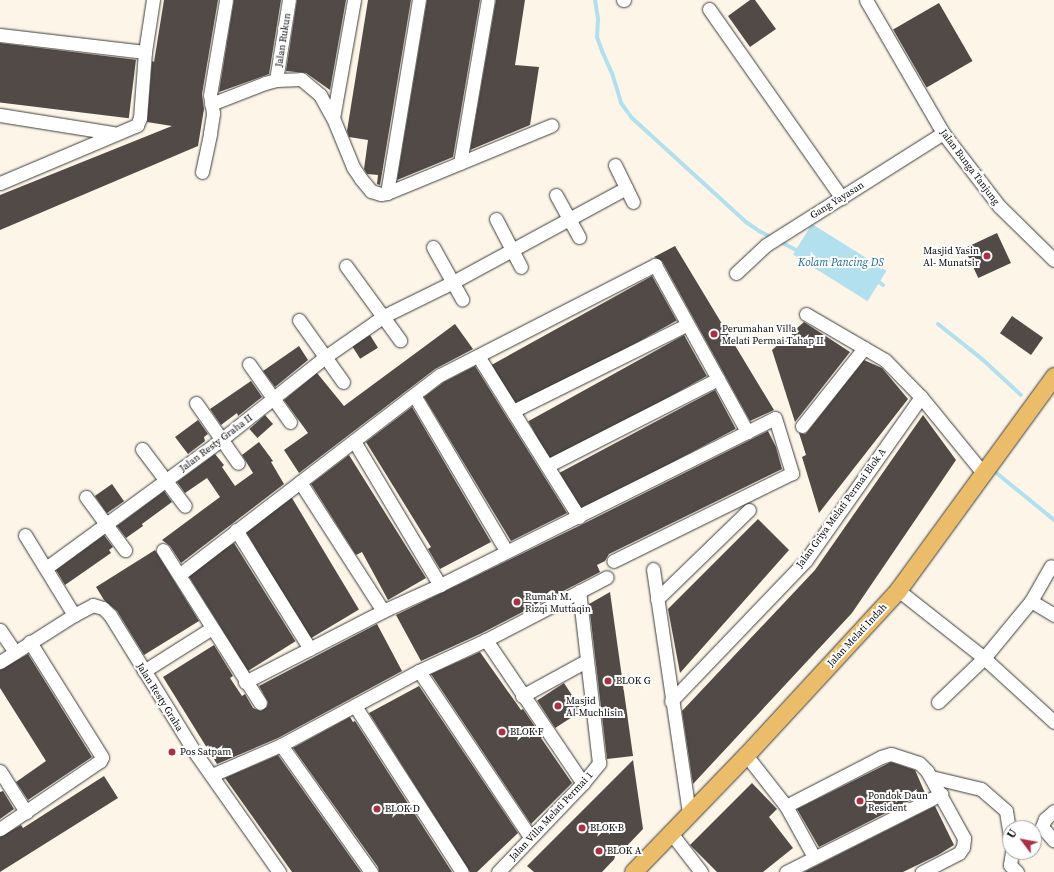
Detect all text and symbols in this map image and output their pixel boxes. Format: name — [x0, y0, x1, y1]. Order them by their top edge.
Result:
street label: Jalan Rukun — [273, 12, 293, 68]
street label: Jalan Bunga Tanjung — [938, 127, 1002, 207]
street label: Gang Yayasan — [808, 179, 866, 221]
place label: Masjid Yasin Al- Munatsir — [923, 244, 979, 268]
marker: Masjid Yasin Al- Munatsir — [982, 251, 992, 261]
water label: Kolam Pancing DS — [798, 256, 884, 270]
place label: Perumahan Villa Melati Permai Tahap II — [722, 322, 824, 346]
marker: Perumahan Villa Melati Permai Tahap II — [709, 329, 719, 339]
street label: Jalan Resty Graha II — [177, 412, 255, 474]
street label: Jalan Griya Melati Permai Blok A — [794, 446, 888, 570]
place label: Rumah M. Rizqi Muttaqin — [525, 590, 591, 614]
marker: Rumah M. Rizqi Muttaqin — [512, 597, 522, 607]
street label: Jalan Melati Indah — [825, 601, 889, 669]
street label: Jalan Resty Graha — [134, 661, 186, 733]
place label: BLOK G — [616, 675, 650, 687]
marker: BLOK G — [603, 676, 613, 686]
place label: Masjid Al-Muchlisin — [566, 694, 623, 718]
marker: Masjid Al-Muchlisin — [553, 701, 563, 711]
place label: BLOK F — [510, 726, 543, 738]
marker: BLOK F — [497, 727, 507, 737]
place label: Pos Satpam — [180, 746, 231, 758]
marker: Pos Satpam — [167, 747, 177, 757]
street label: Jalan Villa Melati Permai 1 — [507, 769, 595, 863]
place label: Pondok Daun Resident — [868, 789, 928, 812]
marker: Pondok Daun Resident — [855, 796, 865, 806]
place label: BLOK D — [385, 803, 420, 815]
marker: BLOK D — [372, 804, 382, 814]
north arrow — [1002, 820, 1042, 860]
place label: BLOK B — [590, 822, 624, 834]
marker: BLOK B — [577, 823, 587, 833]
text: U — [1004, 827, 1021, 841]
place label: BLOK A — [607, 845, 641, 857]
marker: BLOK A — [594, 846, 604, 856]

